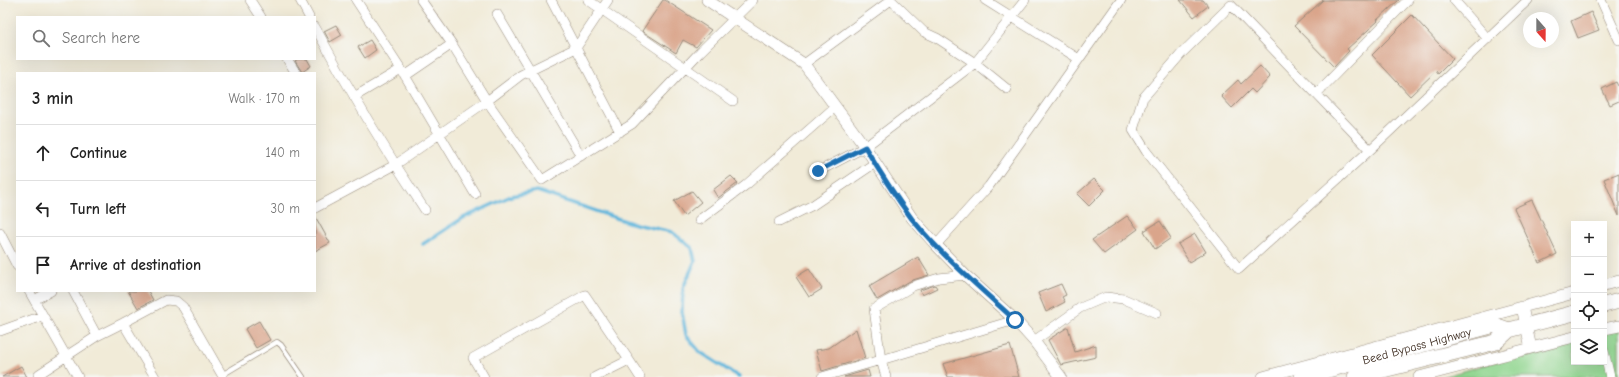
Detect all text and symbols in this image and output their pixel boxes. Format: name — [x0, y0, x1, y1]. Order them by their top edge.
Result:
north arrow — [1523, 12, 1559, 48]
search box — [16, 16, 316, 60]
icon: search — [30, 27, 52, 49]
text: Search here — [62, 29, 140, 47]
text: 3 min — [32, 89, 73, 108]
text: Walk · 170 m — [228, 91, 300, 106]
icon: ahead — [32, 142, 54, 164]
text: Continue — [70, 144, 127, 162]
text: 140 m — [266, 145, 300, 160]
route end — [809, 162, 827, 180]
icon: left — [32, 198, 54, 220]
text: Turn left — [70, 200, 126, 218]
text: 30 m — [270, 201, 300, 216]
map controls — [1571, 221, 1607, 365]
button: + — [1571, 221, 1607, 257]
icon: arrive — [32, 254, 54, 276]
text: Arrive at destination — [70, 256, 201, 274]
button: − — [1571, 257, 1607, 293]
button: locate — [1571, 293, 1607, 329]
route start — [1006, 311, 1024, 329]
street label: Beed Bypass Highway — [1361, 325, 1473, 367]
button: layers — [1571, 329, 1607, 365]

